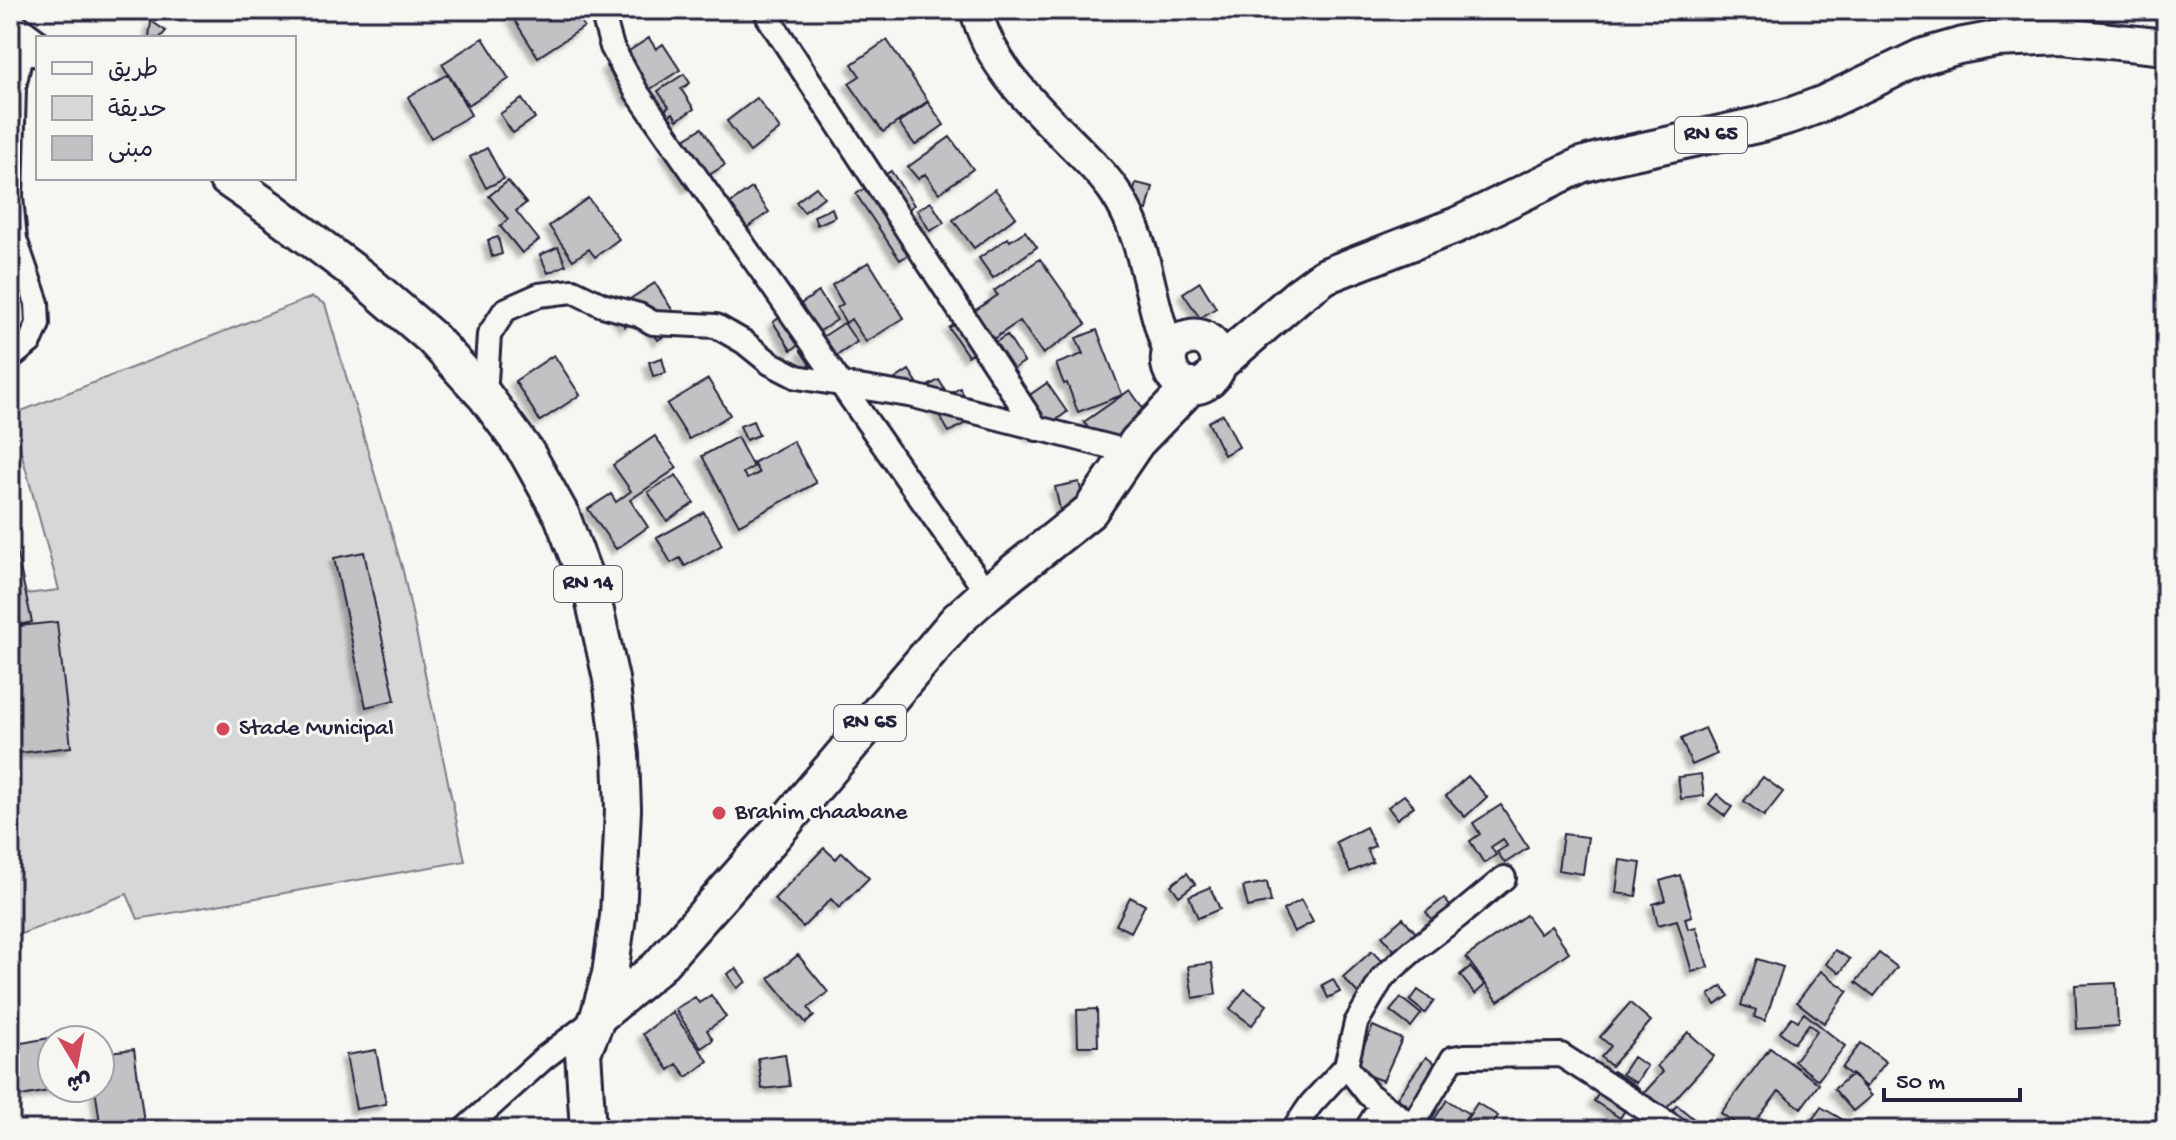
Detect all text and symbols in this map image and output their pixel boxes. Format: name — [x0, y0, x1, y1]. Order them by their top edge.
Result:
legend — [36, 36, 296, 180]
text: طريق — [108, 57, 158, 86]
text: حديقة — [108, 97, 167, 126]
road number: RN 65 — [1675, 117, 1747, 153]
text: مبنى — [108, 137, 153, 166]
road number: RN 14 — [554, 566, 622, 602]
road number: RN 65 — [834, 705, 906, 741]
place label: Stade Municipal — [239, 715, 394, 744]
marker: Stade Municipal — [214, 720, 232, 738]
place label: Brahim chaabane — [734, 799, 908, 828]
marker: Brahim chaabane — [710, 804, 728, 822]
north arrow — [36, 1024, 116, 1104]
scale bar — [1884, 1052, 2020, 1102]
text: ش — [65, 1065, 93, 1095]
text: 50 m — [1896, 1069, 1945, 1098]

